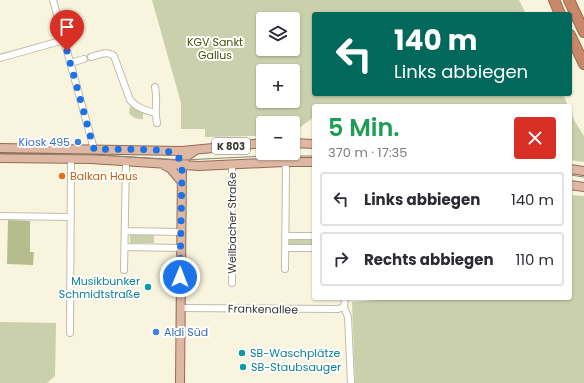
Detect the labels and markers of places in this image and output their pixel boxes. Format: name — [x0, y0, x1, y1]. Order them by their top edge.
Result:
pin — [50, 10, 84, 51]
place label: Kiosk 495 — [19, 134, 70, 150]
marker: Kiosk 495 — [73, 137, 83, 147]
place label: Balkan Haus — [70, 168, 138, 184]
marker: Balkan Haus — [57, 171, 67, 181]
place label: Musikbunker Schmidtstraße — [59, 273, 140, 302]
marker: Musikbunker Schmidtstraße — [143, 282, 153, 292]
place label: Aldi Süd — [164, 324, 208, 340]
marker: Aldi Süd — [151, 327, 161, 337]
place label: SB-Waschplätze — [250, 345, 340, 361]
marker: SB-Waschplätze — [237, 348, 247, 358]
place label: SB-Staubsauger — [251, 359, 341, 375]
marker: SB-Staubsauger — [238, 362, 248, 372]

